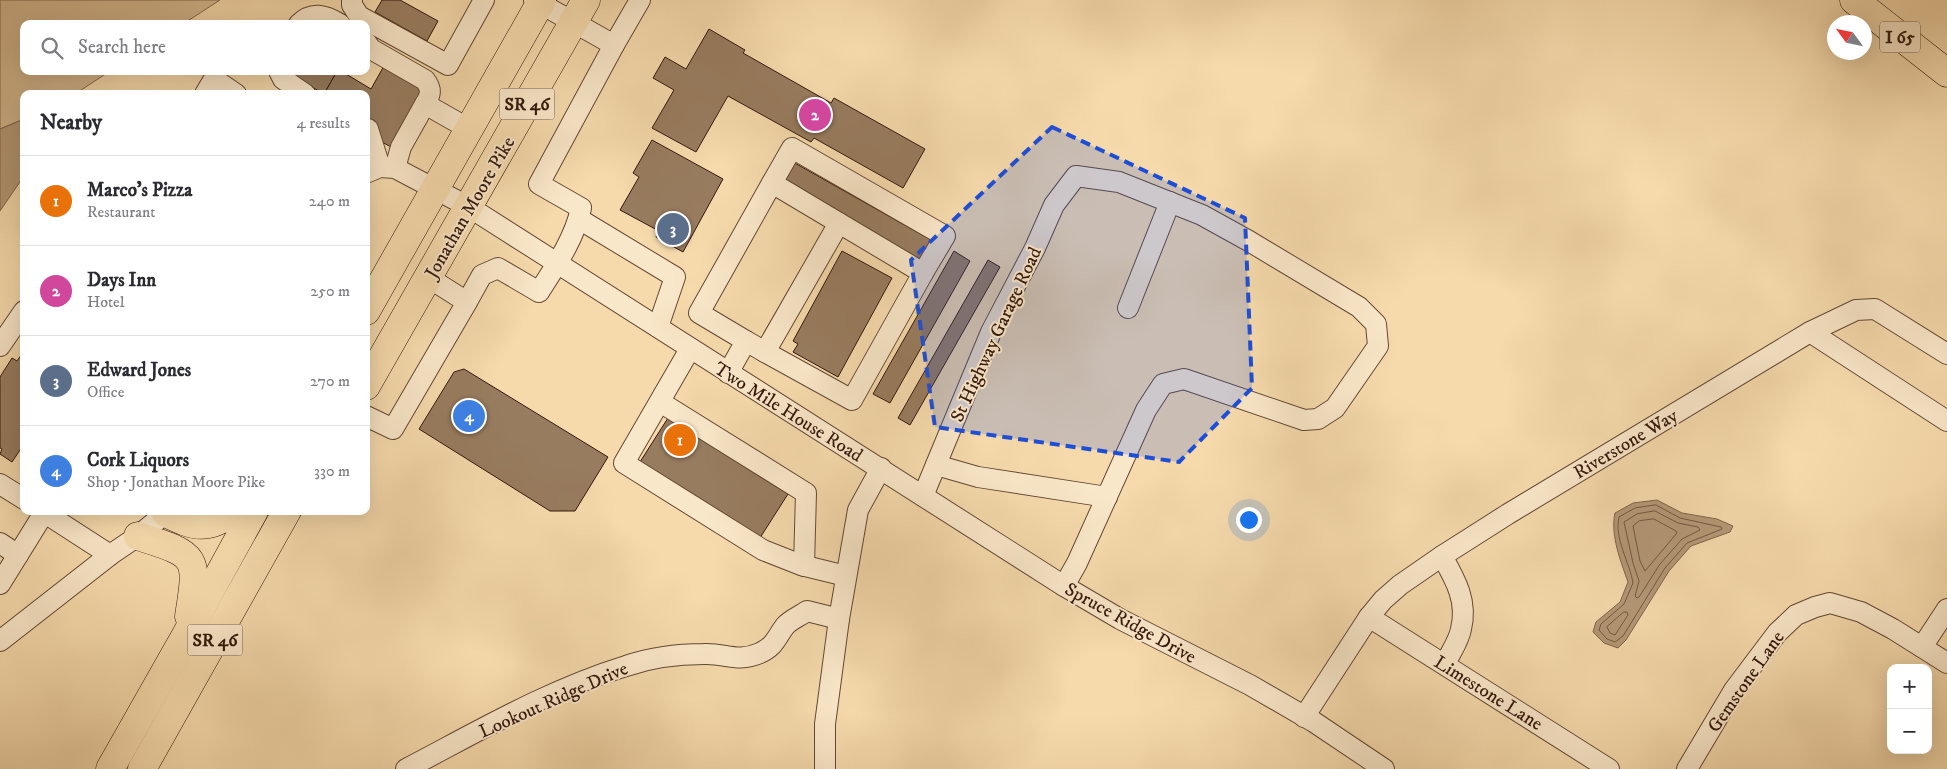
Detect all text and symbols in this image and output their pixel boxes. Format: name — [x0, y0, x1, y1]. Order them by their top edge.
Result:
north arrow — [1827, 15, 1872, 60]
search box — [20, 20, 370, 75]
road number: I 65 — [1880, 22, 1920, 52]
icon: search — [38, 34, 66, 62]
text: Search here — [78, 36, 166, 59]
road number: SR 46 — [500, 88, 554, 120]
pin: 2 — [799, 96, 831, 134]
text: Nearby — [40, 110, 102, 136]
text: 4 results — [297, 113, 350, 133]
street label: Jonathan Moore Pike — [419, 133, 520, 285]
text: Marco's Pizza — [87, 179, 192, 202]
text: 1 — [53, 191, 59, 211]
text: 240 m — [309, 191, 350, 211]
text: Restaurant — [87, 202, 155, 222]
pin: 3 — [657, 210, 689, 248]
street label: St Highway Garage Road — [946, 243, 1047, 426]
text: Days Inn — [87, 269, 156, 292]
text: 2 — [52, 281, 60, 301]
text: 250 m — [310, 281, 350, 301]
text: Hotel — [87, 292, 125, 312]
street label: Two Mile House Road — [710, 357, 867, 468]
text: Edward Jones — [87, 359, 191, 382]
text: 3 — [53, 371, 59, 391]
text: 270 m — [310, 371, 350, 391]
text: Office — [87, 382, 124, 402]
pin: 4 — [453, 397, 485, 435]
street label: Riverstone Way — [1569, 404, 1683, 484]
pin: 1 — [664, 421, 696, 459]
text: Cork Liquors — [87, 449, 189, 472]
text: 4 — [51, 461, 61, 481]
text: 330 m — [314, 461, 350, 481]
text: Shop · Jonathan Moore Pike — [87, 472, 265, 492]
your location — [1236, 507, 1262, 533]
street label: Spruce Ridge Drive — [1061, 578, 1200, 669]
road number: SR 46 — [188, 624, 242, 656]
street label: Gemstone Lane — [1703, 627, 1790, 737]
street label: Limestone Lane — [1430, 651, 1547, 736]
street label: Lookout Ridge Drive — [476, 657, 632, 744]
map controls — [1887, 664, 1932, 754]
button: + — [1887, 664, 1932, 709]
button: − — [1887, 709, 1932, 754]

